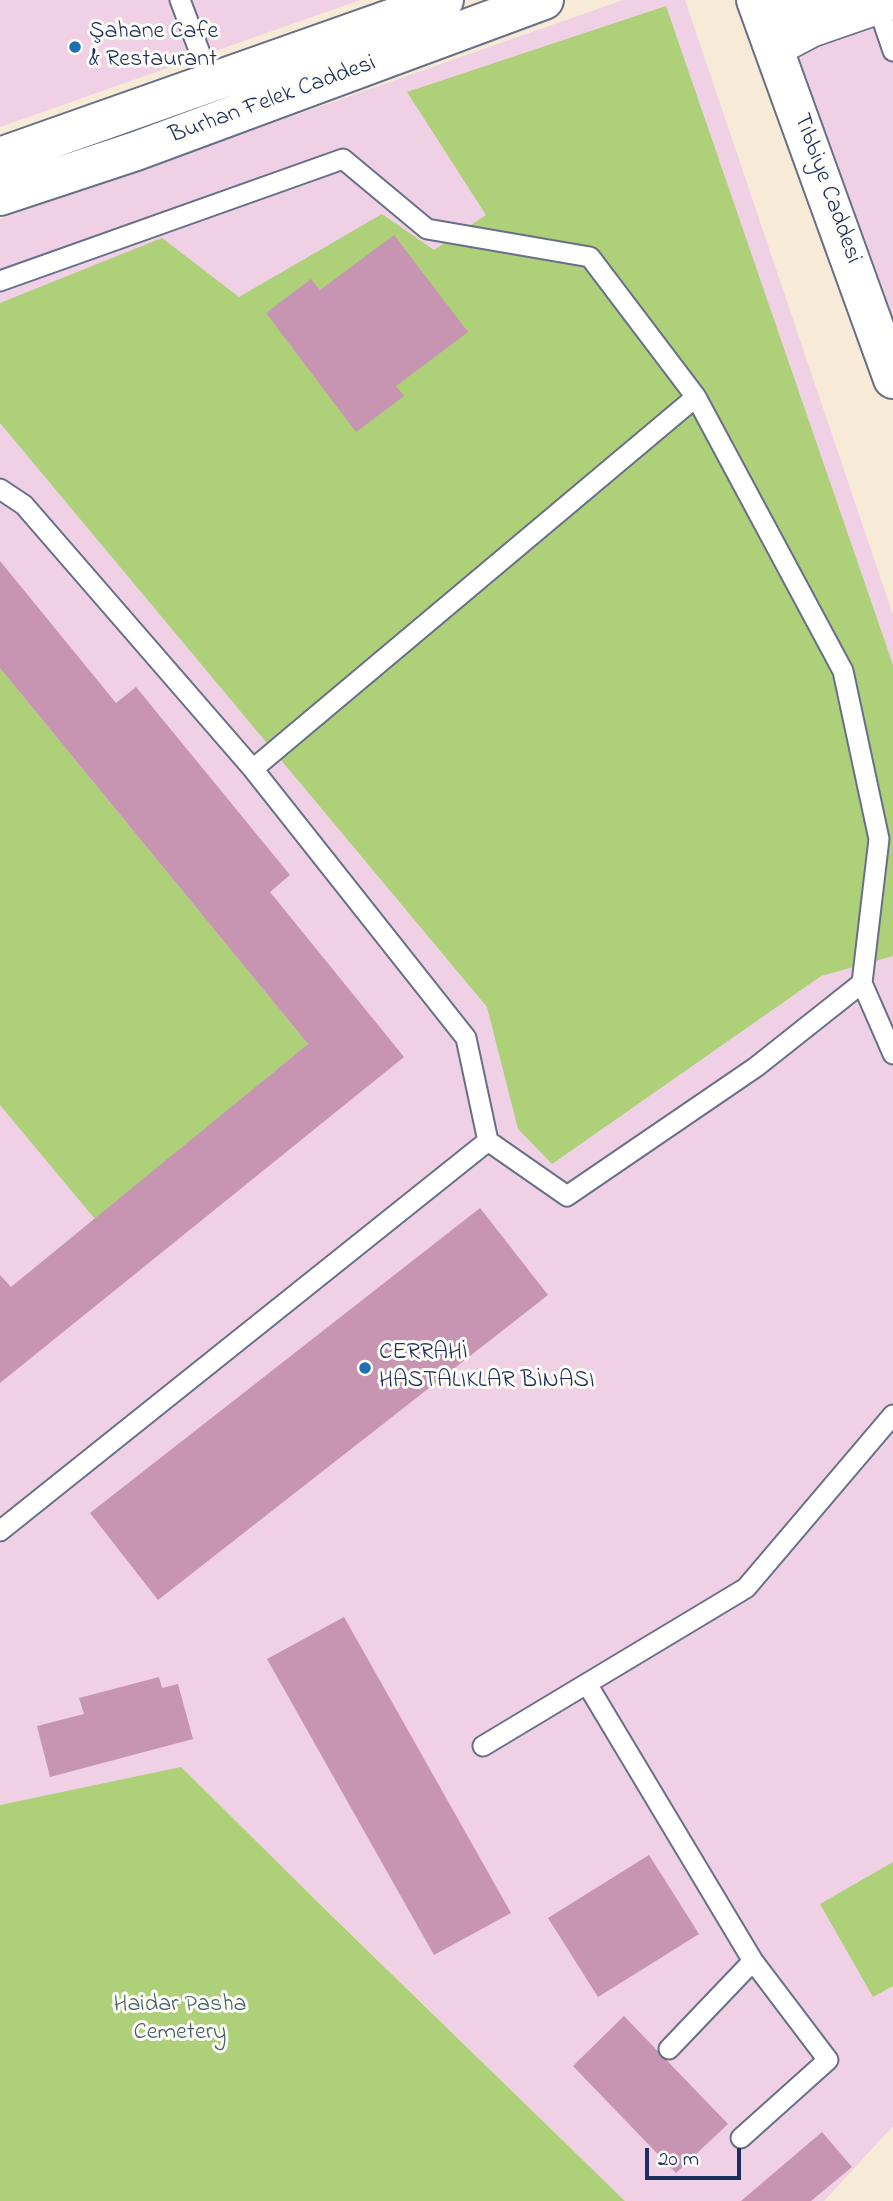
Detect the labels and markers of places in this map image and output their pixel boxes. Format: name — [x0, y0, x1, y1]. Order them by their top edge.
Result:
place label: Şahane Cafe & Restaurant — [89, 19, 218, 75]
marker: Şahane Cafe & Restaurant — [67, 39, 83, 55]
place label: CERRAHİ HASTALIKLAR BİNASI — [379, 1340, 595, 1396]
marker: CERRAHİ HASTALIKLAR BİNASI — [357, 1360, 373, 1376]

